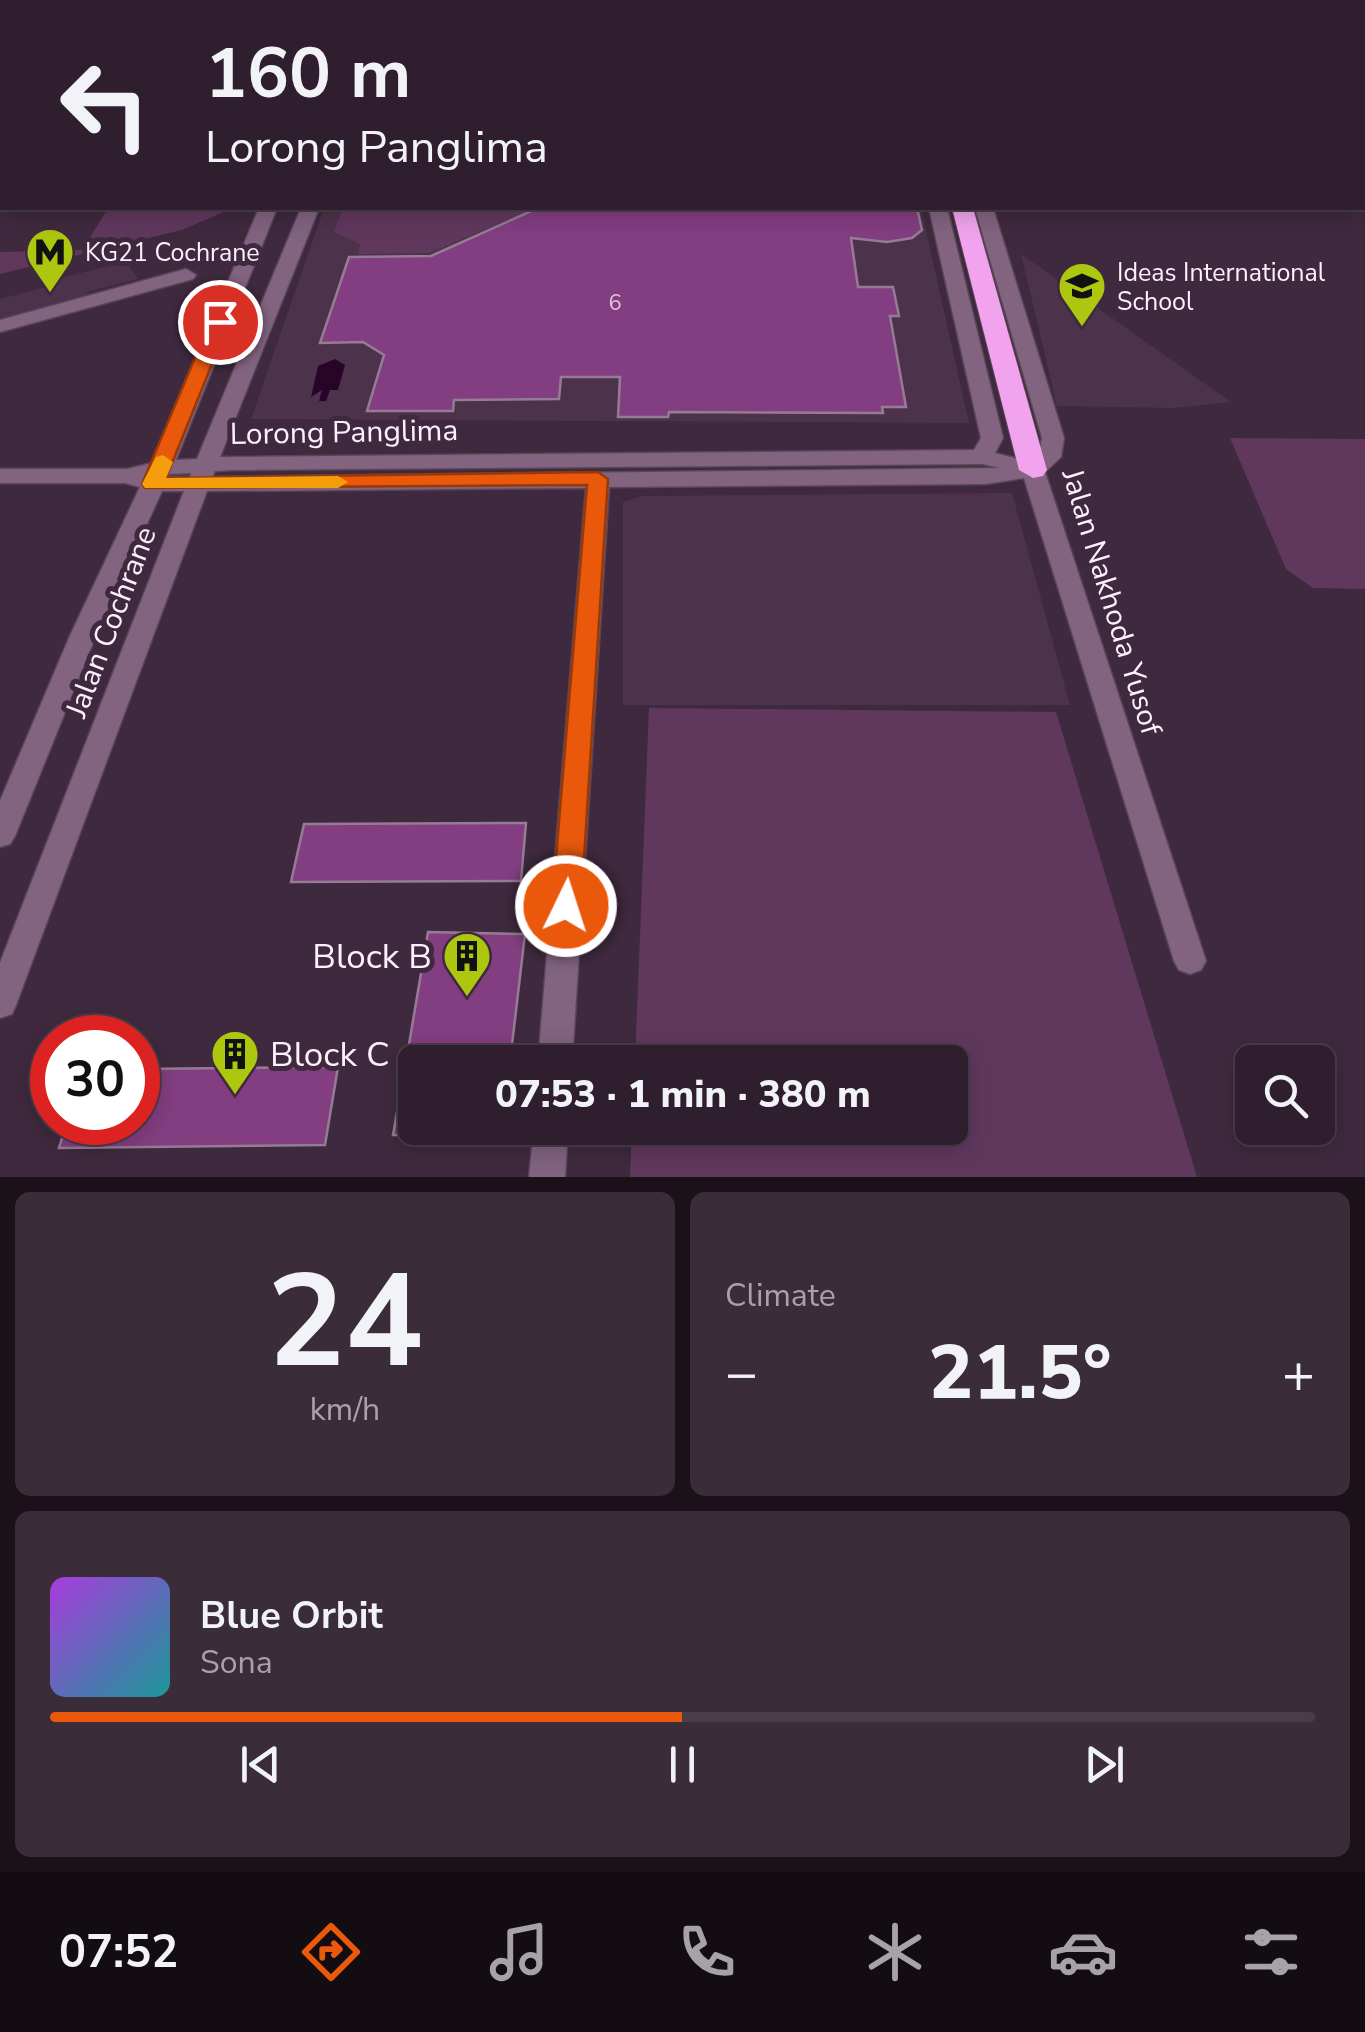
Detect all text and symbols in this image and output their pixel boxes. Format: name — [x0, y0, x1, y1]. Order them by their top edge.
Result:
text: 160 m — [205, 26, 411, 122]
icon: left — [40, 40, 170, 170]
text: Lorong Panglima — [205, 117, 548, 178]
metro station icon: KG21 Cochrane — [24, 226, 76, 294]
place label: KG21 Cochrane — [85, 236, 260, 270]
place label: Ideas International School — [1117, 256, 1326, 319]
school or university icon: Ideas International School — [1056, 260, 1108, 328]
pin — [178, 280, 263, 365]
house number: 6 — [608, 288, 622, 318]
icon: arrive — [193, 295, 248, 350]
street label: Lorong Panglima — [229, 410, 459, 455]
street label: Jalan Nakhoda Yusof — [1051, 463, 1172, 741]
street label: Jalan Cochrane — [56, 521, 167, 724]
position arrow — [514, 854, 618, 958]
building icon: Block B — [441, 930, 493, 998]
place label: Block B — [312, 933, 432, 980]
speed limit sign: 30 — [30, 1015, 160, 1145]
building icon: Block C — [209, 1028, 261, 1096]
place label: Block C — [270, 1031, 390, 1078]
map controls — [1235, 1045, 1335, 1145]
button: search — [1235, 1045, 1335, 1145]
text: 07:53 · 1 min · 380 m — [495, 1069, 871, 1120]
text: 24 — [267, 1234, 423, 1411]
text: Climate — [725, 1274, 836, 1317]
text: 21.5° — [928, 1322, 1112, 1424]
text: − — [725, 1336, 758, 1411]
text: + — [1282, 1336, 1315, 1411]
text: km/h — [310, 1388, 380, 1431]
text: Blue Orbit — [200, 1590, 383, 1641]
text: Sona — [200, 1641, 273, 1684]
icon: previous — [233, 1737, 288, 1792]
icon: pause — [655, 1737, 710, 1792]
icon: next — [1077, 1737, 1132, 1792]
icon: directions — [296, 1917, 366, 1987]
icon: music — [484, 1917, 554, 1987]
icon: phone — [672, 1917, 742, 1987]
icon: climate — [860, 1917, 930, 1987]
icon: car — [1048, 1917, 1118, 1987]
icon: filters — [1236, 1917, 1306, 1987]
text: 07:52 — [59, 1922, 178, 1983]

